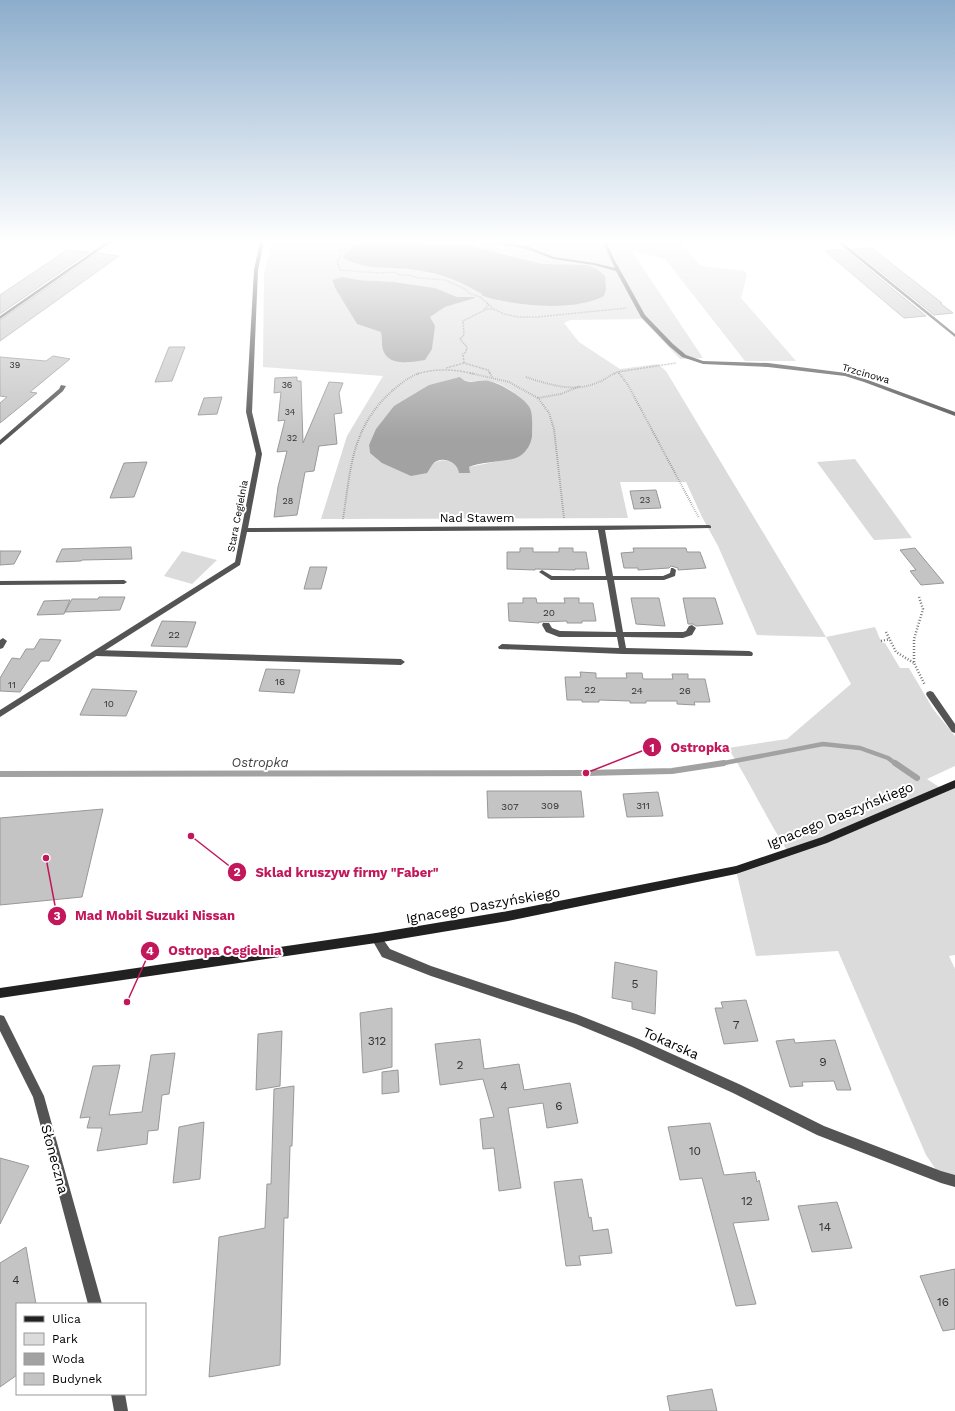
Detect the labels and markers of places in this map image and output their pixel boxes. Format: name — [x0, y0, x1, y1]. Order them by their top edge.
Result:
callout: Ostropka — [642, 735, 737, 760]
callout: Sklad kruszyw firmy "Faber" — [227, 859, 447, 884]
callout: Mad Mobil Suzuki Nissan — [47, 903, 243, 928]
callout: Ostropa Cegielnia — [140, 938, 290, 963]

